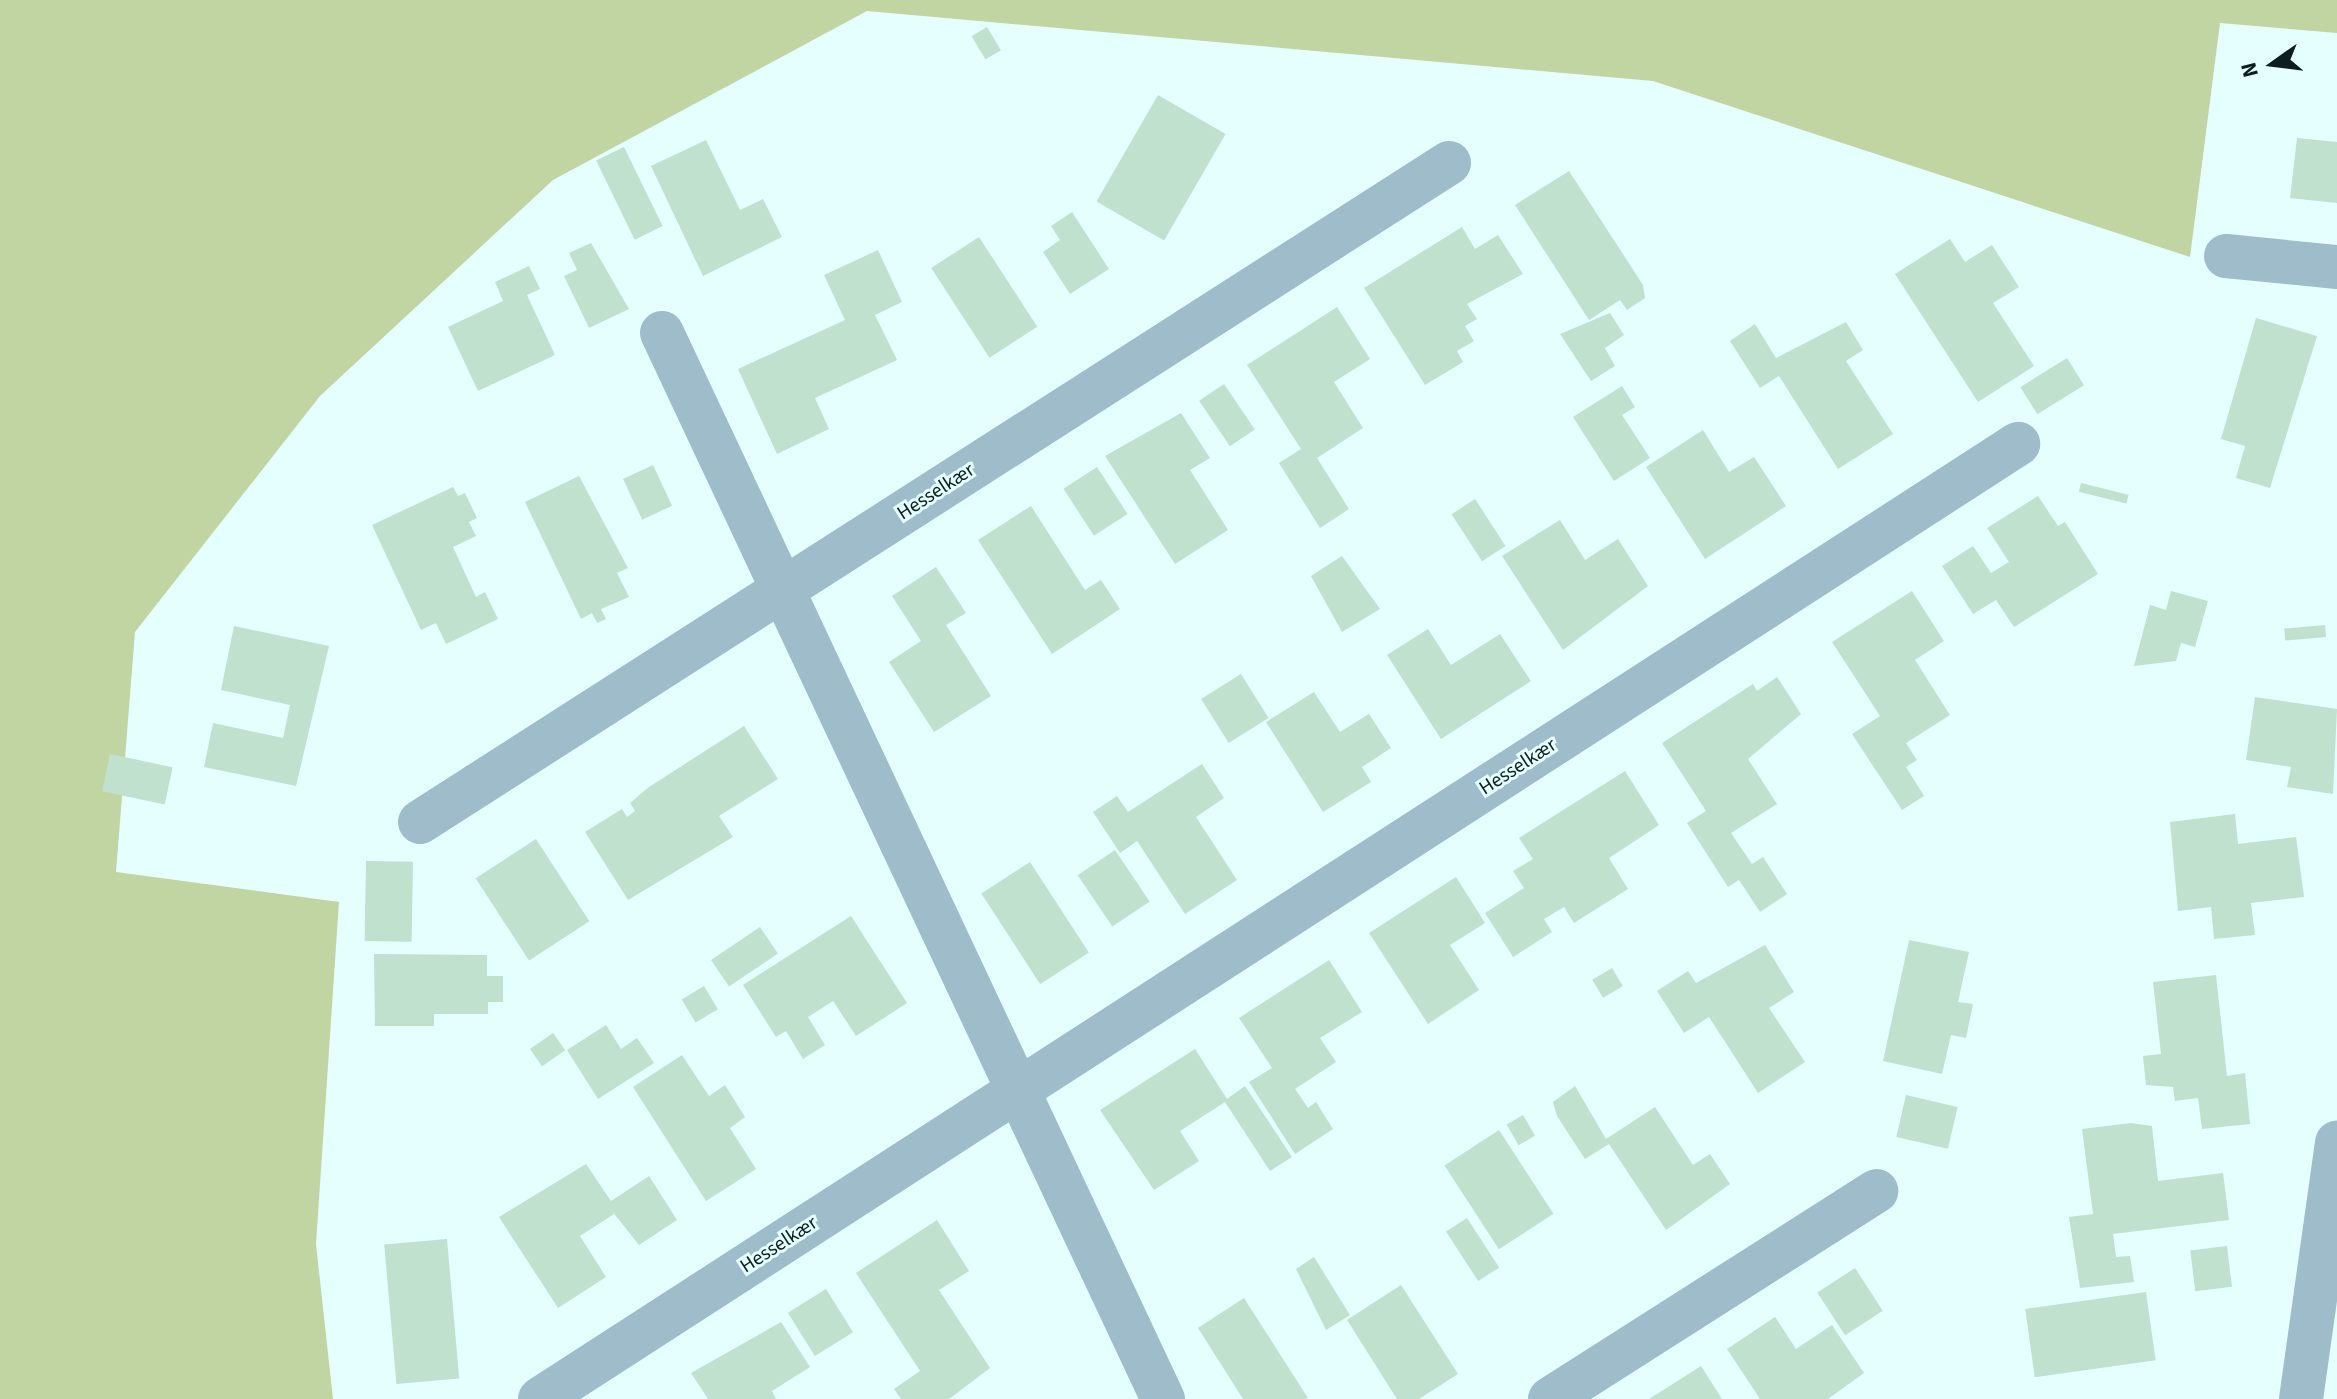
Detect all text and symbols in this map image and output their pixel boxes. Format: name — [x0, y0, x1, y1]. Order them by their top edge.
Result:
north arrow — [2233, 24, 2313, 104]
text: N — [2232, 59, 2267, 81]
street label: Hesselkær — [893, 458, 979, 526]
street label: Hesselkær — [1475, 733, 1561, 801]
street label: Hesselkær — [736, 1211, 822, 1279]

